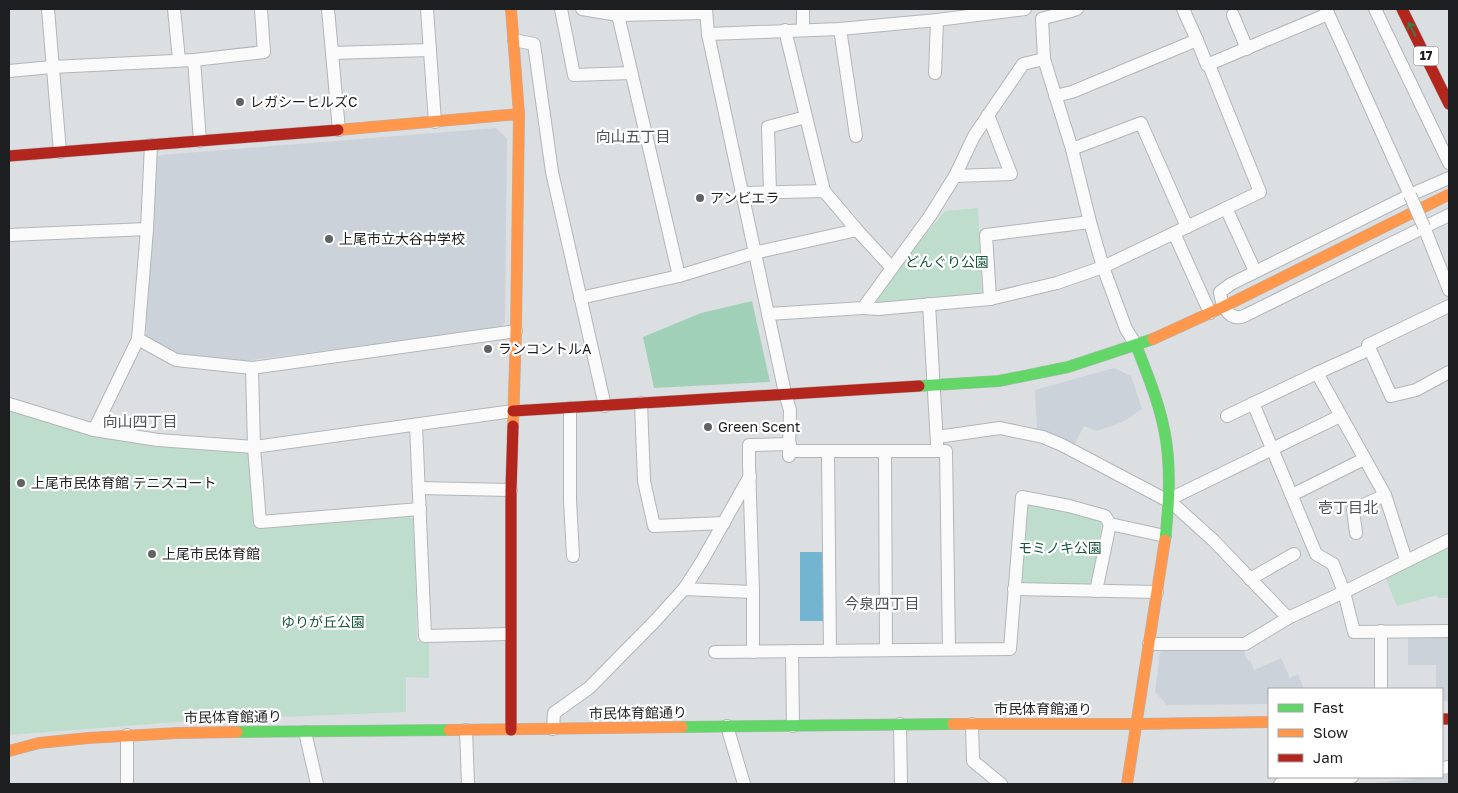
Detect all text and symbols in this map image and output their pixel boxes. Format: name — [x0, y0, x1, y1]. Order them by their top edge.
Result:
one-way arrow — [1407, 21, 1417, 36]
road number: 17 — [1414, 46, 1438, 66]
place label: レガシーヒルズC — [250, 93, 358, 110]
marker: レガシーヒルズC — [234, 96, 246, 108]
district label: 向山五丁目 — [595, 127, 671, 145]
place label: アンビエラ — [710, 189, 779, 206]
marker: アンビエラ — [694, 192, 706, 204]
place label: 上尾市立大谷中学校 — [339, 230, 465, 247]
marker: 上尾市立大谷中学校 — [323, 233, 335, 245]
park label: どんぐり公園 — [905, 253, 989, 270]
place label: ランコントルA — [498, 340, 592, 357]
marker: ランコントルA — [482, 343, 494, 355]
district label: 向山四丁目 — [102, 412, 178, 430]
place label: Green Scent — [718, 418, 800, 435]
marker: Green Scent — [702, 421, 714, 433]
place label: 上尾市民体育館 テニスコート — [31, 474, 217, 491]
marker: 上尾市民体育館 テニスコート — [15, 477, 27, 489]
district label: 壱丁目北 — [1318, 498, 1378, 516]
park label: モミノキ公園 — [1018, 539, 1102, 556]
place label: 上尾市民体育館 — [162, 545, 260, 562]
marker: 上尾市民体育館 — [146, 548, 158, 560]
district label: 今泉四丁目 — [844, 594, 920, 612]
park label: ゆりが丘公園 — [281, 613, 365, 630]
legend — [1268, 688, 1443, 778]
text: Fast — [1313, 698, 1344, 716]
street label: 市民体育館通り — [994, 700, 1092, 717]
street label: 市民体育館通り — [589, 703, 687, 722]
street label: 市民体育館通り — [184, 707, 282, 726]
text: Slow — [1313, 723, 1348, 741]
text: Jam — [1313, 748, 1343, 766]

